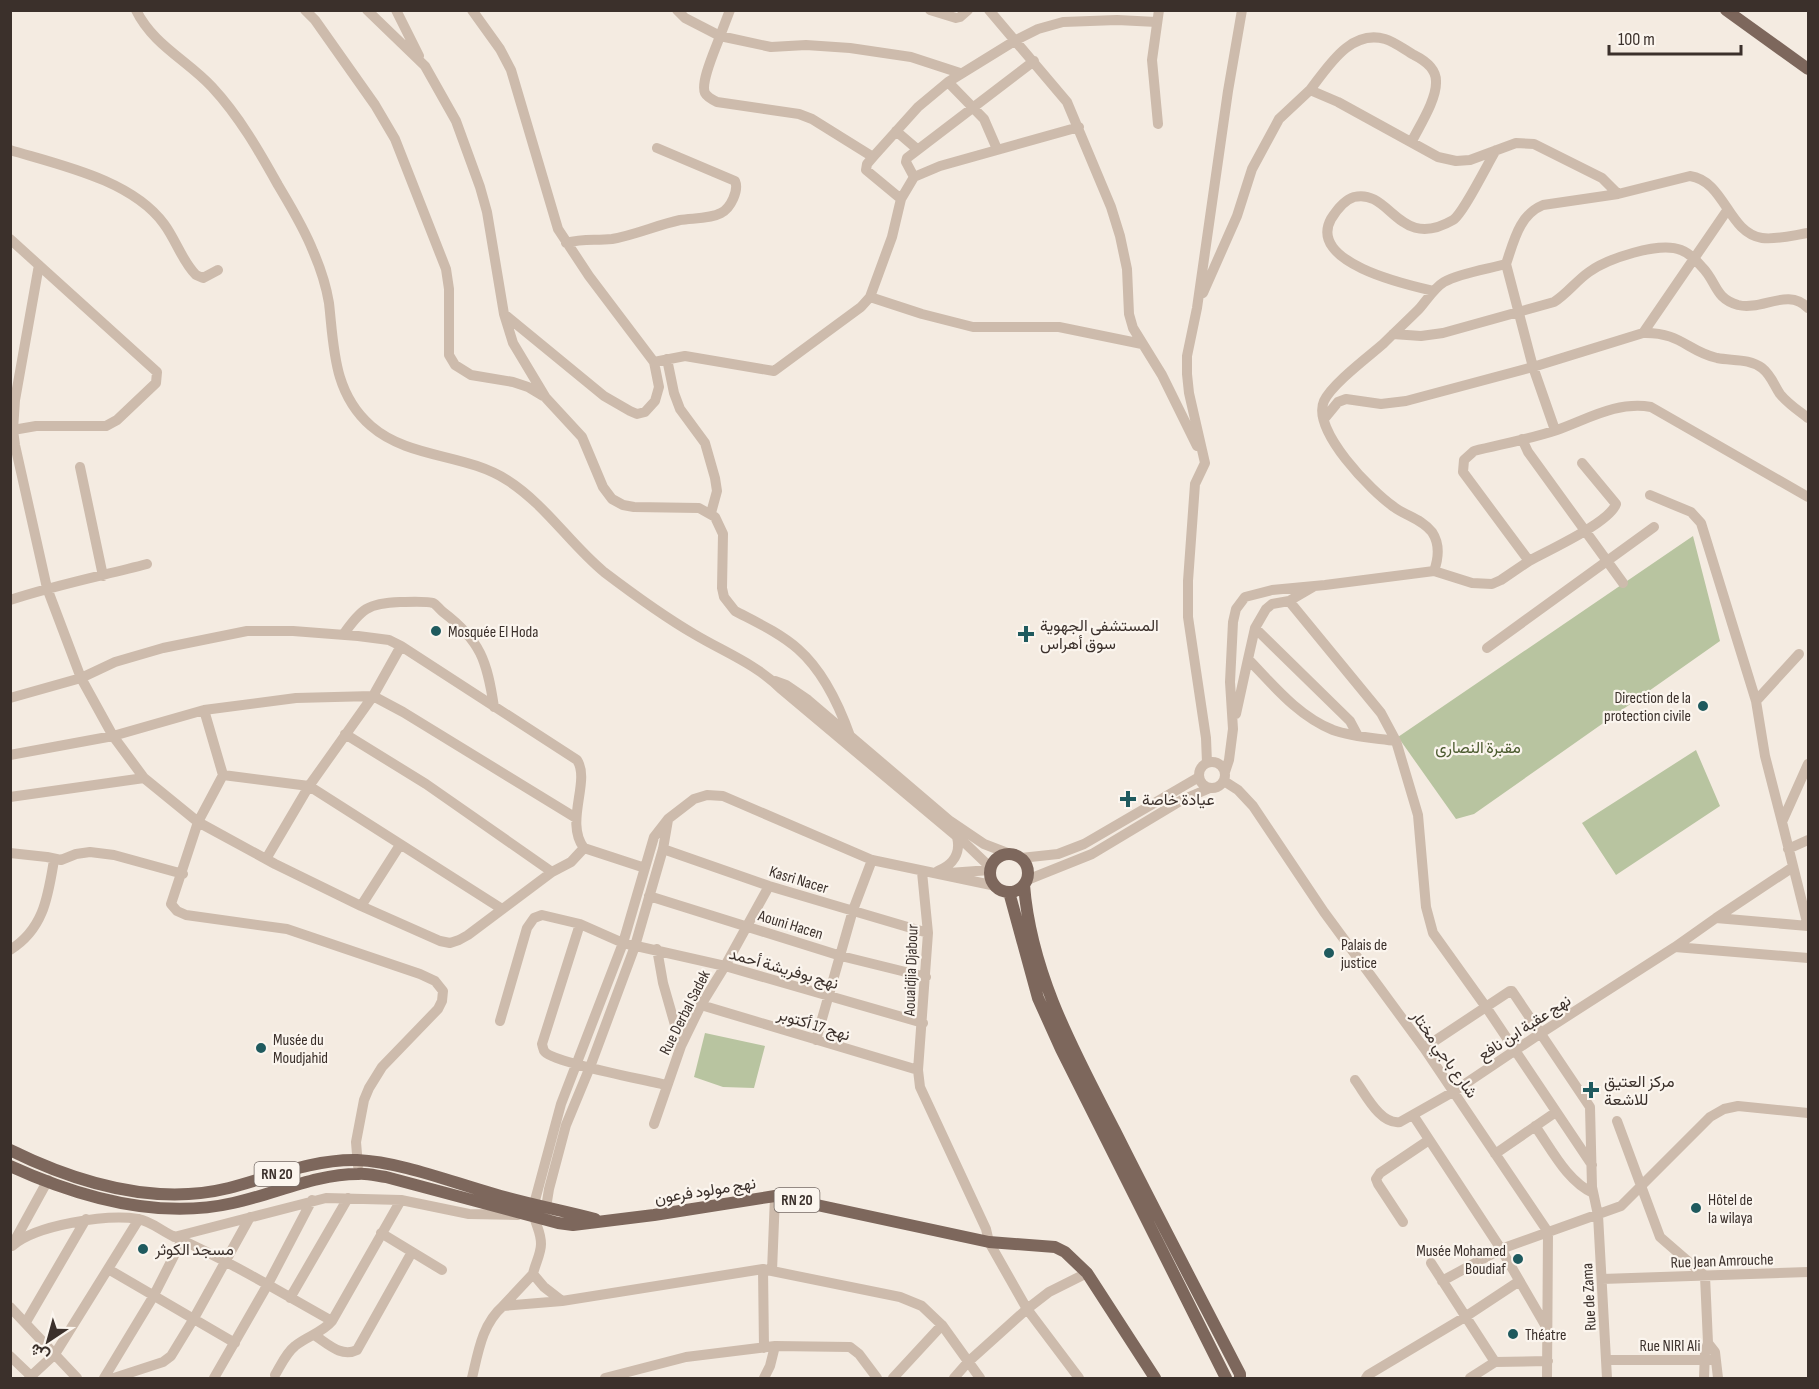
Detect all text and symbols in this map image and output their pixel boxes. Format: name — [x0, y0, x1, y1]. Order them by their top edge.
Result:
scale bar — [1609, 18, 1741, 56]
text: 100 m — [1618, 29, 1655, 50]
place label: المستشفى الجهوية سوق أهراس — [1040, 617, 1159, 654]
place label: Mosquée El Hoda — [448, 623, 538, 642]
marker: Mosquée El Hoda — [429, 624, 443, 638]
marker: المستشفى الجهوية سوق أهراس — [1017, 625, 1035, 643]
place label: Direction de la protection civile — [1604, 689, 1691, 726]
marker: Direction de la protection civile — [1696, 699, 1710, 713]
park label: مقبرة النصارى — [1435, 739, 1521, 758]
marker: عيادة خاصة — [1119, 790, 1137, 808]
place label: عيادة خاصة — [1142, 791, 1215, 810]
street label: Kasri Nacer — [767, 862, 831, 899]
street label: Aouni Hacen — [755, 906, 825, 944]
street label: Aouaidjia Djabour — [900, 923, 923, 1017]
place label: Palais de justice — [1340, 936, 1387, 973]
street label: نهج بوفريشة أحمد — [726, 945, 840, 995]
marker: Palais de justice — [1322, 946, 1336, 960]
street label: Rue Derbal Sadek — [656, 967, 715, 1058]
street label: نهج عقبة ابن نافع — [1475, 991, 1575, 1066]
street label: نهج 17 أكتوبر — [774, 1005, 852, 1046]
street label: شارع باجي مختار — [1404, 1007, 1481, 1104]
place label: Musée du Moudjahid — [273, 1031, 328, 1068]
marker: Musée du Moudjahid — [254, 1041, 268, 1055]
place label: مركز العتيق للاشعة — [1604, 1073, 1674, 1110]
marker: مركز العتيق للاشعة — [1582, 1081, 1600, 1099]
road number: RN 20 — [254, 1162, 300, 1186]
street label: نهج مولود فرعون — [653, 1174, 757, 1210]
road number: RN 20 — [774, 1188, 820, 1212]
place label: Hôtel de la wilaya — [1708, 1191, 1753, 1228]
marker: Hôtel de la wilaya — [1689, 1201, 1703, 1215]
place label: مسجد الكوثر — [154, 1241, 234, 1260]
marker: مسجد الكوثر — [136, 1242, 150, 1256]
place label: Musée Mohamed Boudiaf — [1416, 1242, 1506, 1279]
street label: Rue Jean Amrouche — [1670, 1250, 1774, 1273]
marker: Musée Mohamed Boudiaf — [1511, 1252, 1525, 1266]
street label: Rue de Zama — [1578, 1263, 1601, 1331]
north arrow — [18, 1311, 78, 1371]
place label: Théatre — [1525, 1326, 1566, 1345]
marker: Théatre — [1506, 1327, 1520, 1341]
street label: Rue NIRI Ali — [1640, 1337, 1700, 1356]
text: ش — [27, 1339, 53, 1365]

